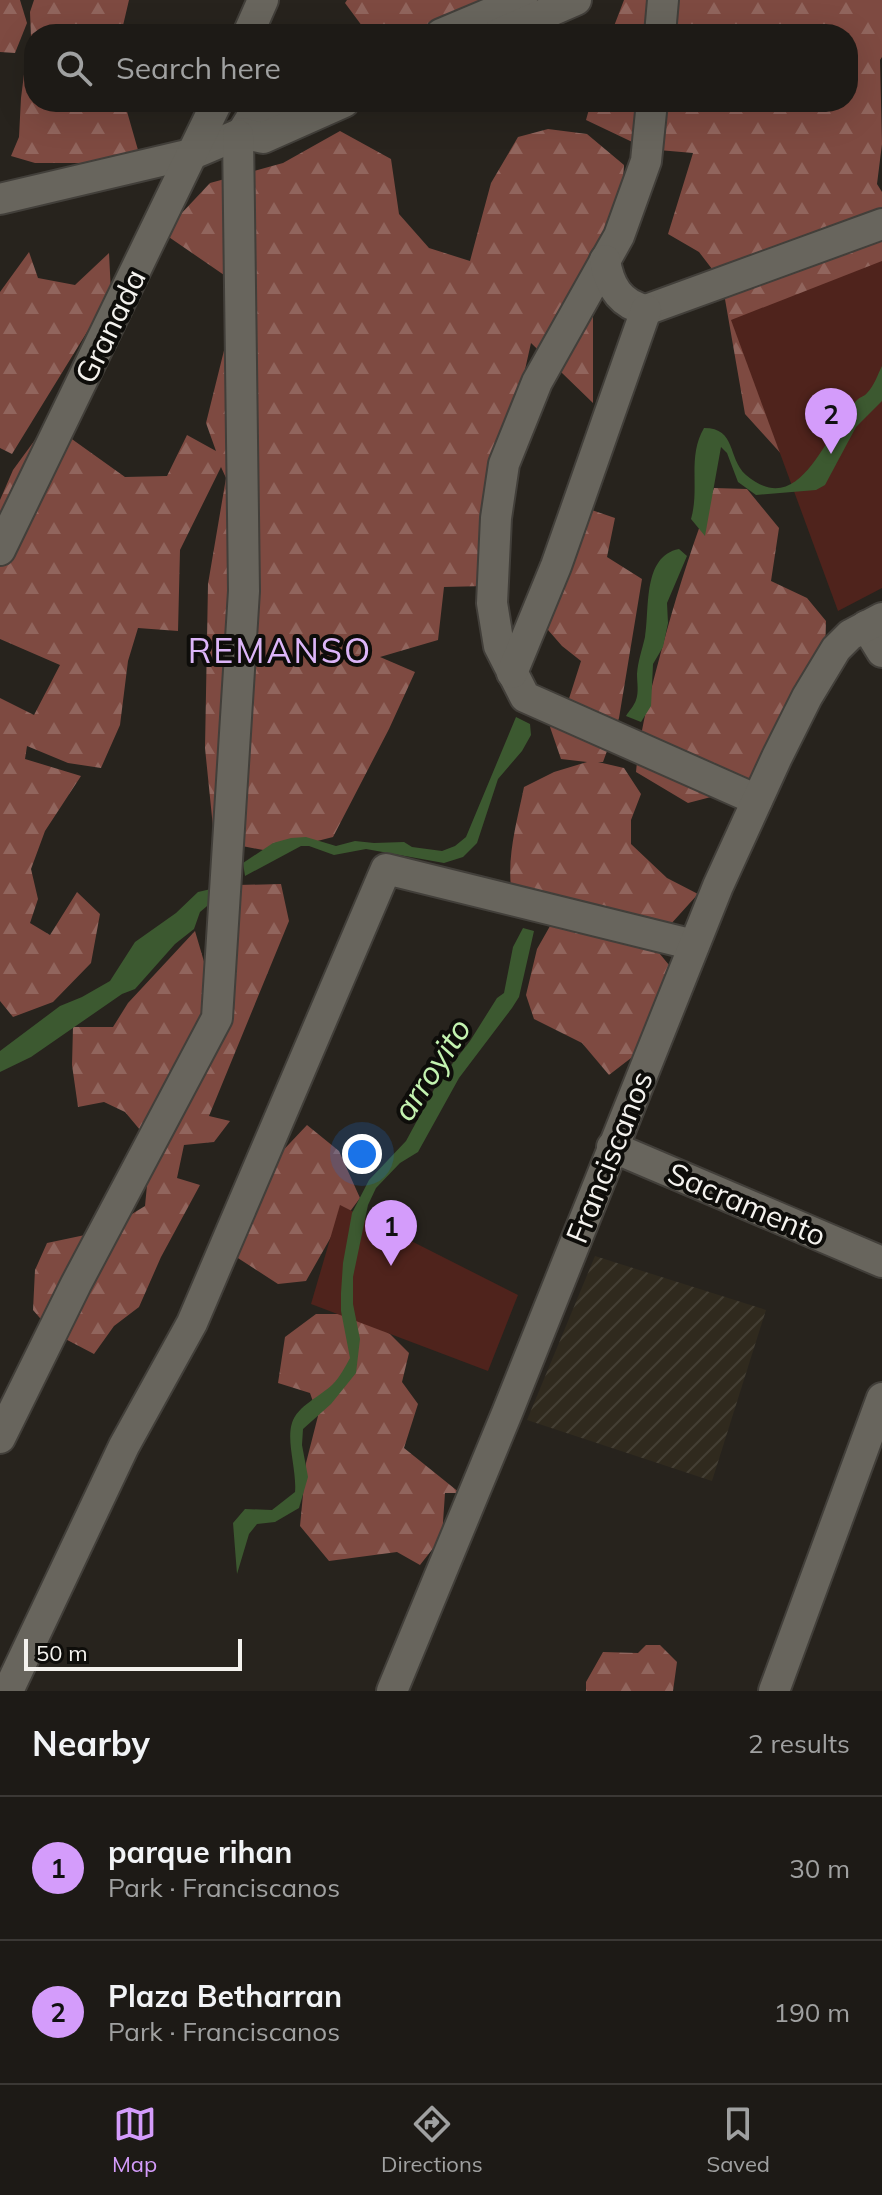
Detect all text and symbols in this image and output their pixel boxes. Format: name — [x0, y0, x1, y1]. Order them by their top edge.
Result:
search box — [24, 24, 858, 112]
icon: search — [52, 46, 96, 90]
text: Search here — [116, 49, 281, 87]
street label: Granada — [66, 263, 154, 389]
pin: 2 — [805, 388, 857, 454]
district label: REMANSO — [188, 629, 372, 672]
water label: arroyito — [383, 1010, 479, 1128]
street label: Franciscanos — [557, 1065, 661, 1249]
your location — [342, 1134, 382, 1174]
street label: Sacramento — [662, 1154, 832, 1254]
pin: 1 — [365, 1200, 417, 1266]
scale bar — [24, 1635, 242, 1671]
text: 50 m — [36, 1639, 87, 1667]
text: Nearby — [32, 1722, 150, 1765]
text: 2 results — [748, 1727, 850, 1760]
text: parque rihan — [108, 1833, 292, 1871]
text: 1 — [50, 1852, 66, 1885]
text: 30 m — [789, 1852, 850, 1885]
text: Park · Franciscanos — [108, 1871, 340, 1904]
text: Plaza Betharran — [108, 1977, 342, 2015]
text: 2 — [50, 1996, 66, 2029]
text: 190 m — [774, 1996, 850, 2029]
text: Park · Franciscanos — [108, 2015, 340, 2048]
tab: Map — [112, 2102, 157, 2178]
tab: Directions — [381, 2102, 483, 2178]
tab: Saved — [707, 2102, 770, 2178]

